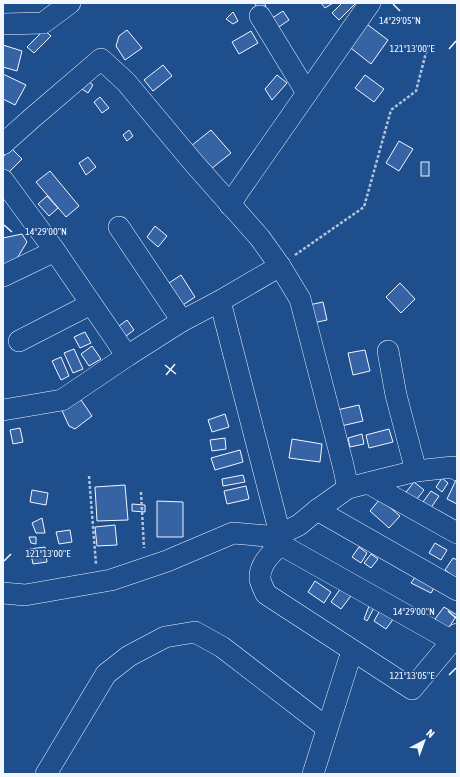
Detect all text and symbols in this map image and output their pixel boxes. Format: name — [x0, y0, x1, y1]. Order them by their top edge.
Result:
text: 14°29'05"N — [379, 15, 421, 26]
text: 121°13'00"E — [390, 43, 435, 54]
text: 14°29'00"N — [25, 226, 67, 237]
text: 121°13'00"E — [26, 548, 71, 559]
text: 14°29'00"N — [393, 606, 435, 617]
text: 121°13'05"E — [390, 670, 435, 681]
north arrow — [404, 721, 444, 761]
text: N — [424, 727, 437, 740]

